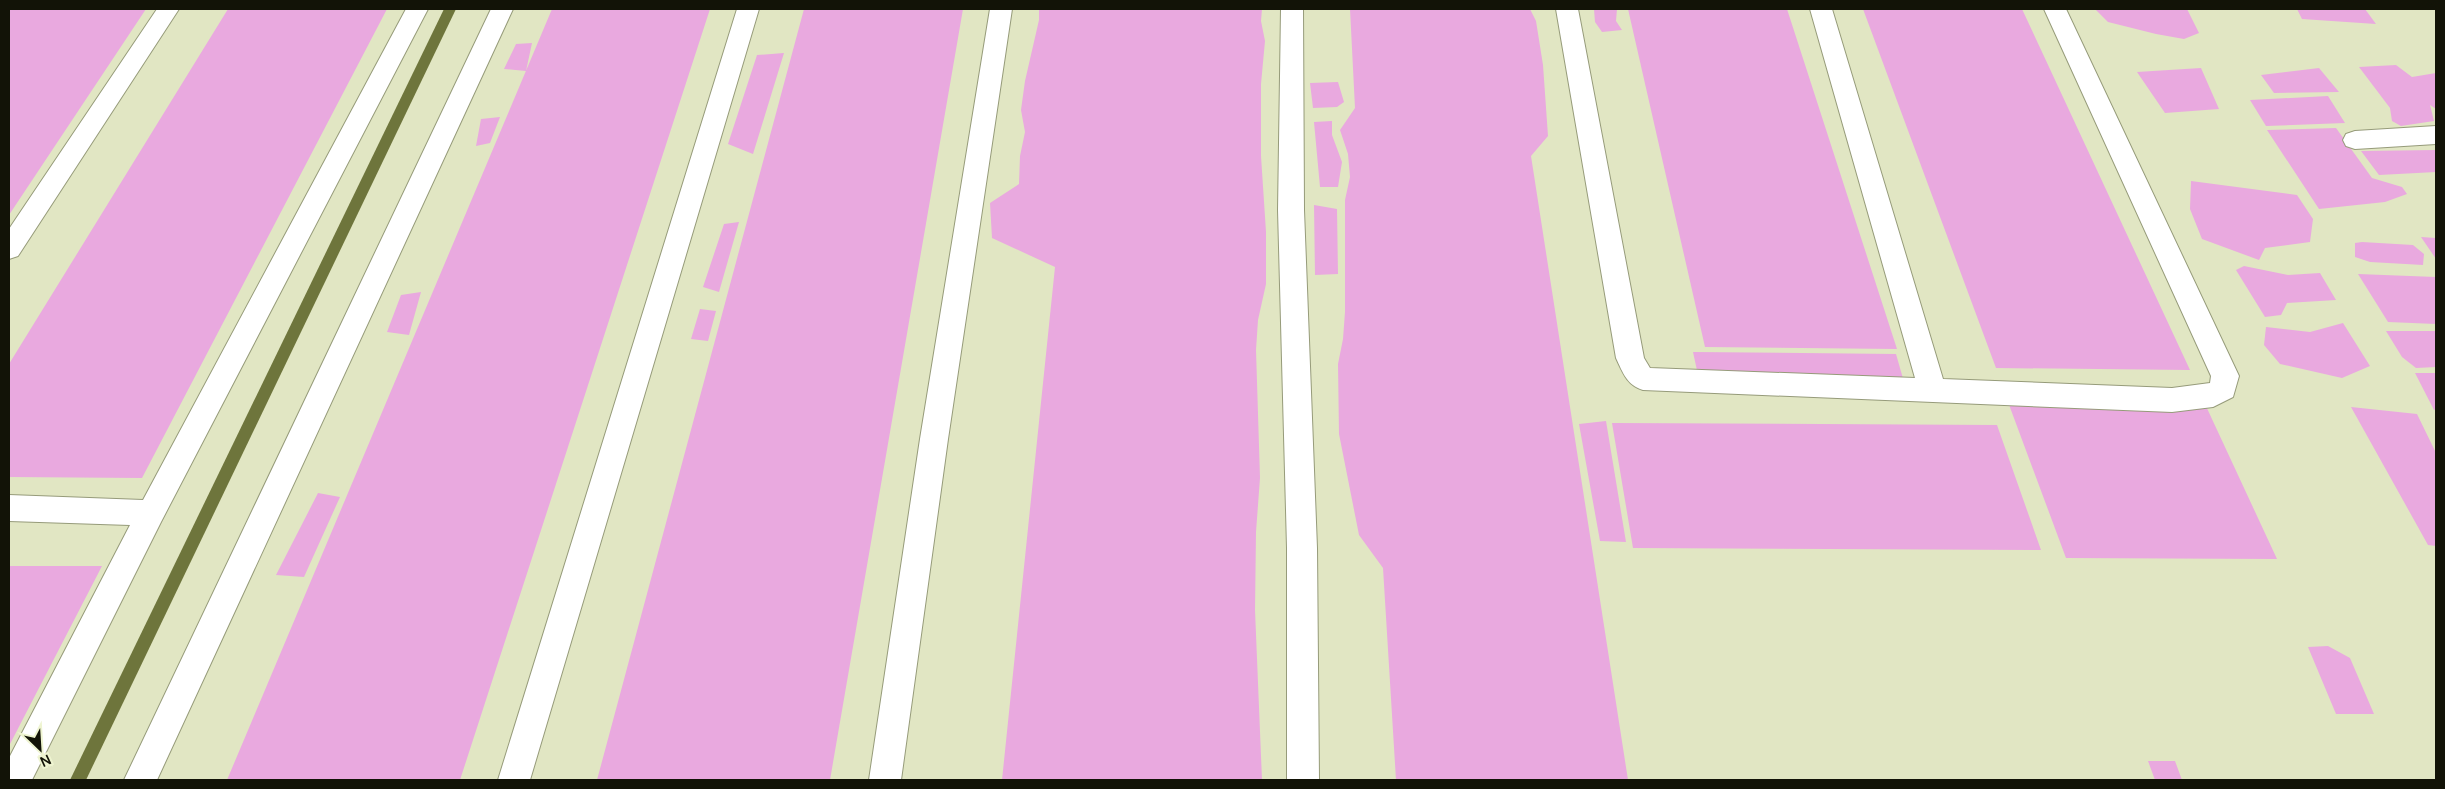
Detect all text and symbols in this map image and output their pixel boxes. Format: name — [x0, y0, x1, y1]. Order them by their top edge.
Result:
north arrow — [15, 724, 65, 774]
text: N — [37, 750, 54, 772]

